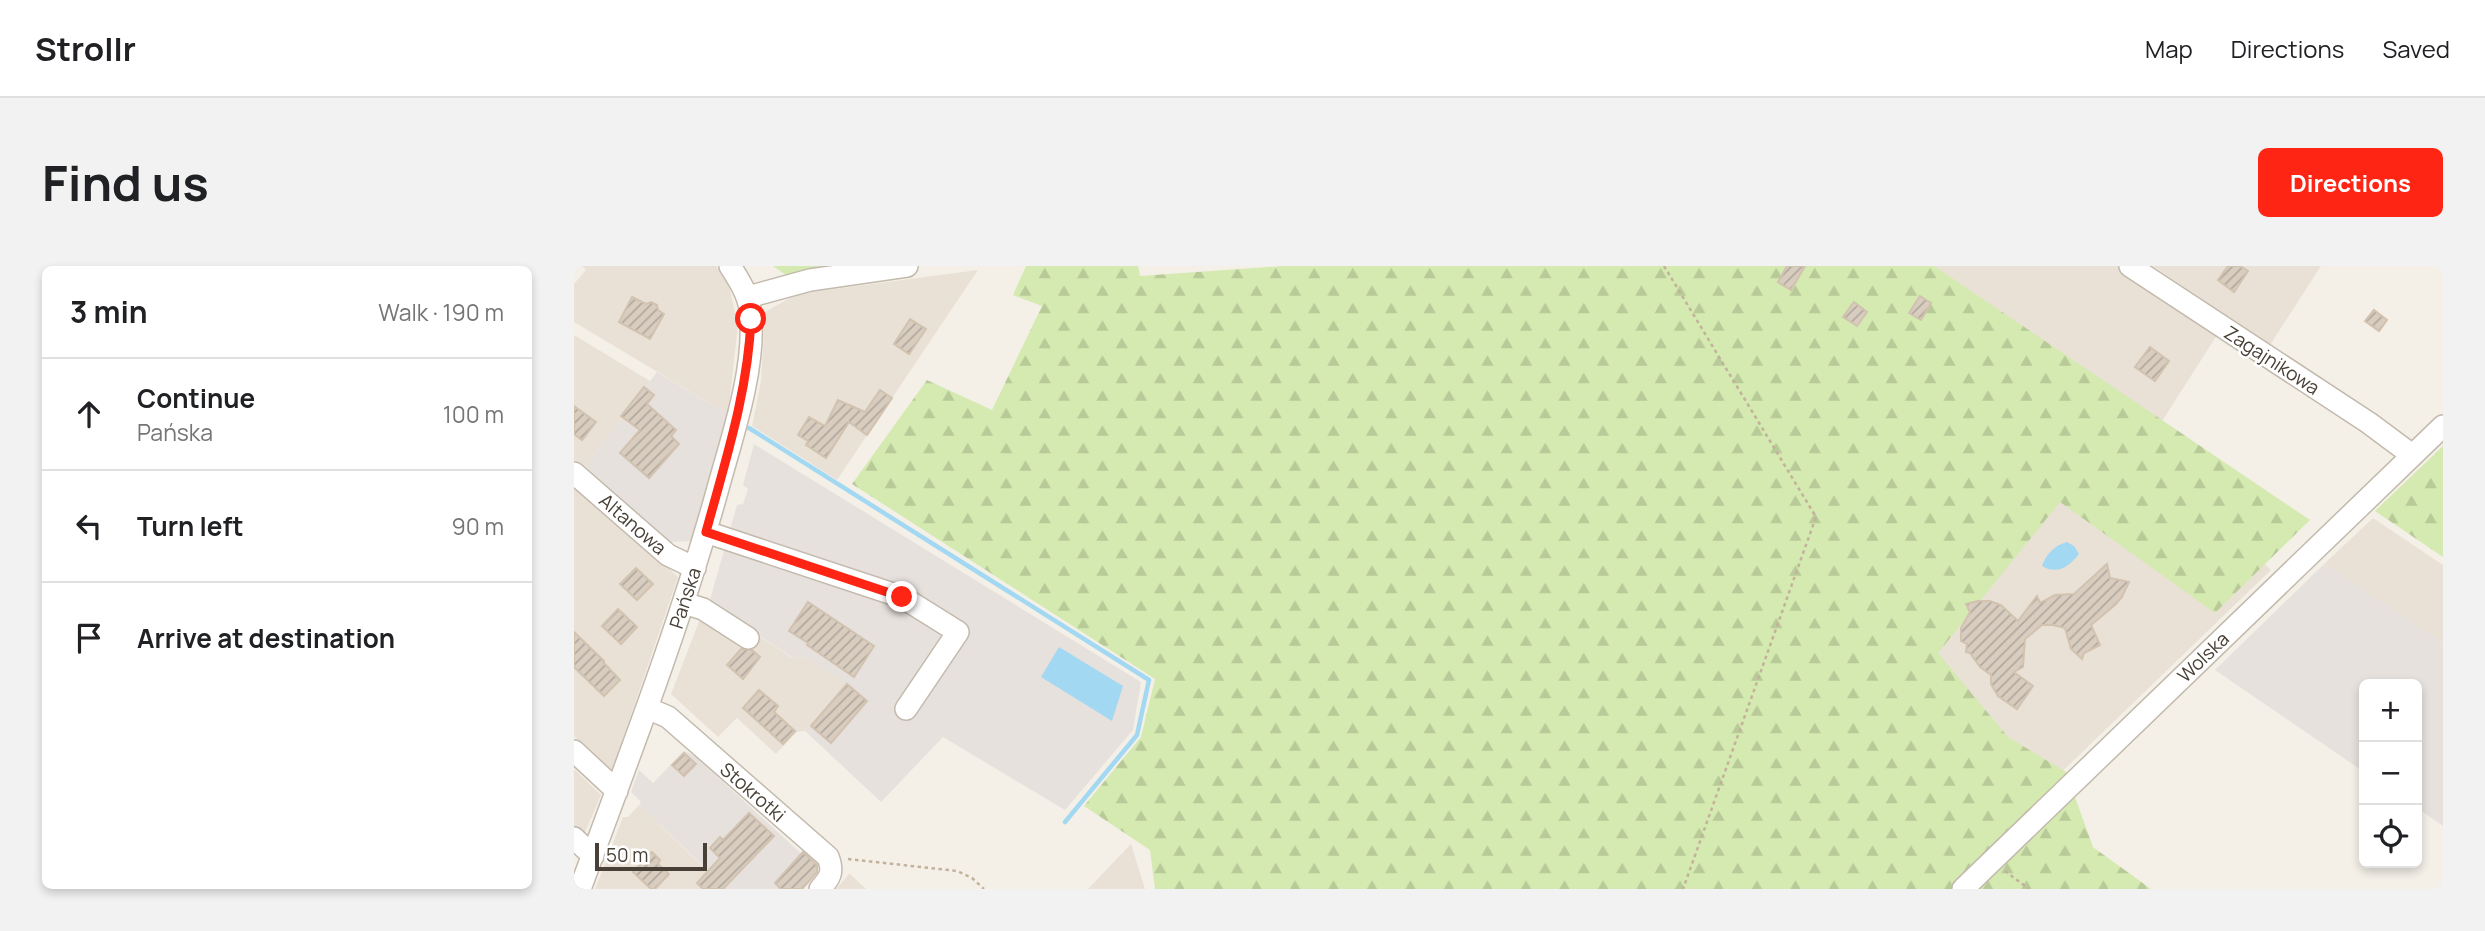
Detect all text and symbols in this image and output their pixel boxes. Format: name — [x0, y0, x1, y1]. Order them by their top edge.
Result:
text: Strollr — [35, 26, 136, 71]
text: Map — [2145, 32, 2193, 65]
text: Directions — [2231, 32, 2344, 65]
text: Saved — [2382, 32, 2450, 65]
button: Directions — [2258, 148, 2443, 217]
text: Find us — [42, 149, 209, 216]
text: 3 min — [70, 291, 148, 332]
text: Walk · 190 m — [378, 296, 504, 328]
route start — [735, 303, 766, 334]
street label: Zagajnikowa — [2219, 319, 2325, 401]
text: Continue — [137, 380, 255, 416]
icon: ahead — [70, 395, 108, 433]
text: 100 m — [443, 398, 504, 430]
text: Pańska — [137, 416, 213, 448]
street label: Altanowa — [594, 488, 672, 560]
icon: left — [70, 507, 108, 545]
text: Turn left — [137, 508, 244, 544]
text: 90 m — [452, 510, 504, 542]
street label: Pańska — [663, 564, 707, 632]
route end — [886, 581, 917, 612]
icon: arrive — [70, 619, 108, 657]
text: Arrive at destination — [137, 620, 395, 656]
street label: Wolska — [2172, 626, 2234, 688]
map controls — [2359, 679, 2422, 868]
button: + — [2359, 679, 2422, 742]
button: − — [2359, 742, 2422, 805]
street label: Stokrotki — [715, 756, 791, 828]
button: locate — [2359, 805, 2422, 868]
scale bar — [595, 840, 707, 872]
text: 50 m — [606, 842, 648, 868]

